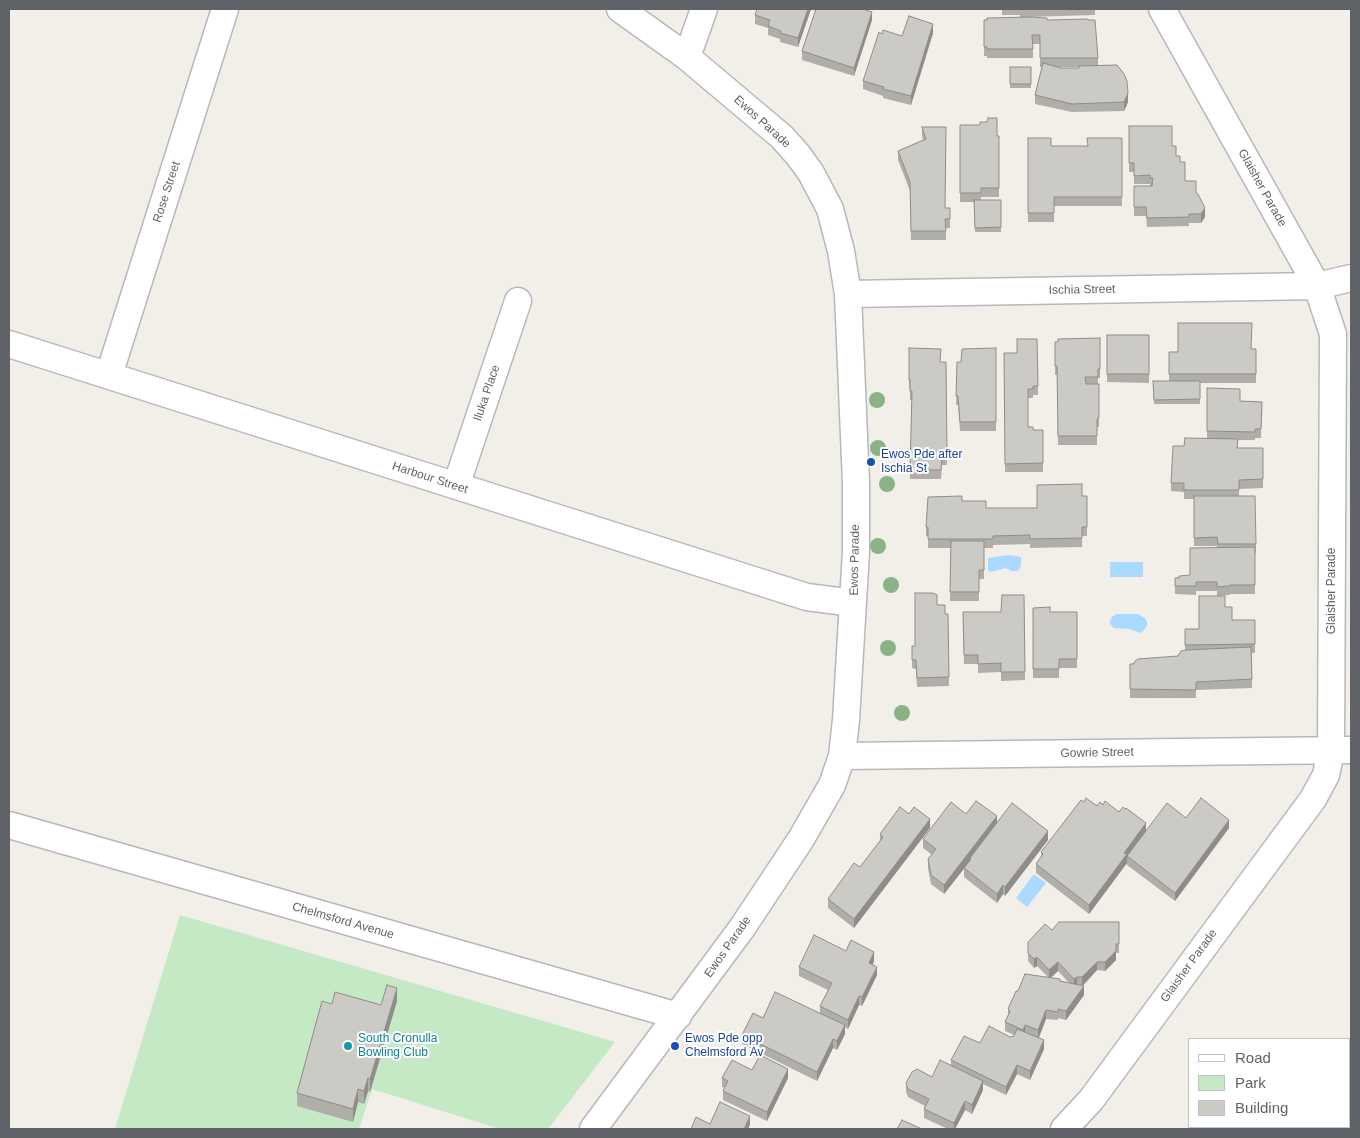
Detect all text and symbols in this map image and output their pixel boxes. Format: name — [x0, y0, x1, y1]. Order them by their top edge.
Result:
street label: Ewos Parade — [731, 93, 793, 151]
street label: Glaisher Parade — [1235, 147, 1289, 229]
street label: Rose Street — [150, 160, 184, 224]
street label: Ischia Street — [1049, 282, 1115, 298]
street label: Iluka Place — [471, 363, 503, 423]
place label: Ewos Pde after Ischia St — [881, 448, 962, 476]
marker: Ewos Pde after Ischia St — [865, 456, 877, 468]
street label: Harbour Street — [390, 459, 470, 497]
street label: Ewos Parade — [847, 524, 863, 596]
street label: Glaisher Parade — [1325, 548, 1339, 634]
street label: Gowrie Street — [1060, 745, 1134, 761]
street label: Chelmsford Avenue — [290, 900, 396, 942]
street label: Ewos Parade — [702, 914, 754, 980]
street label: Glaisher Parade — [1158, 927, 1220, 1005]
place label: South Cronulla Bowling Club — [358, 1032, 437, 1060]
place label: Ewos Pde opp Chelmsford Av — [685, 1032, 763, 1060]
legend — [1188, 1038, 1350, 1128]
marker: South Cronulla Bowling Club — [342, 1040, 354, 1052]
marker: Ewos Pde opp Chelmsford Av — [669, 1040, 681, 1052]
text: Road — [1235, 1049, 1271, 1066]
text: Park — [1235, 1074, 1266, 1091]
text: Building — [1235, 1099, 1288, 1116]

